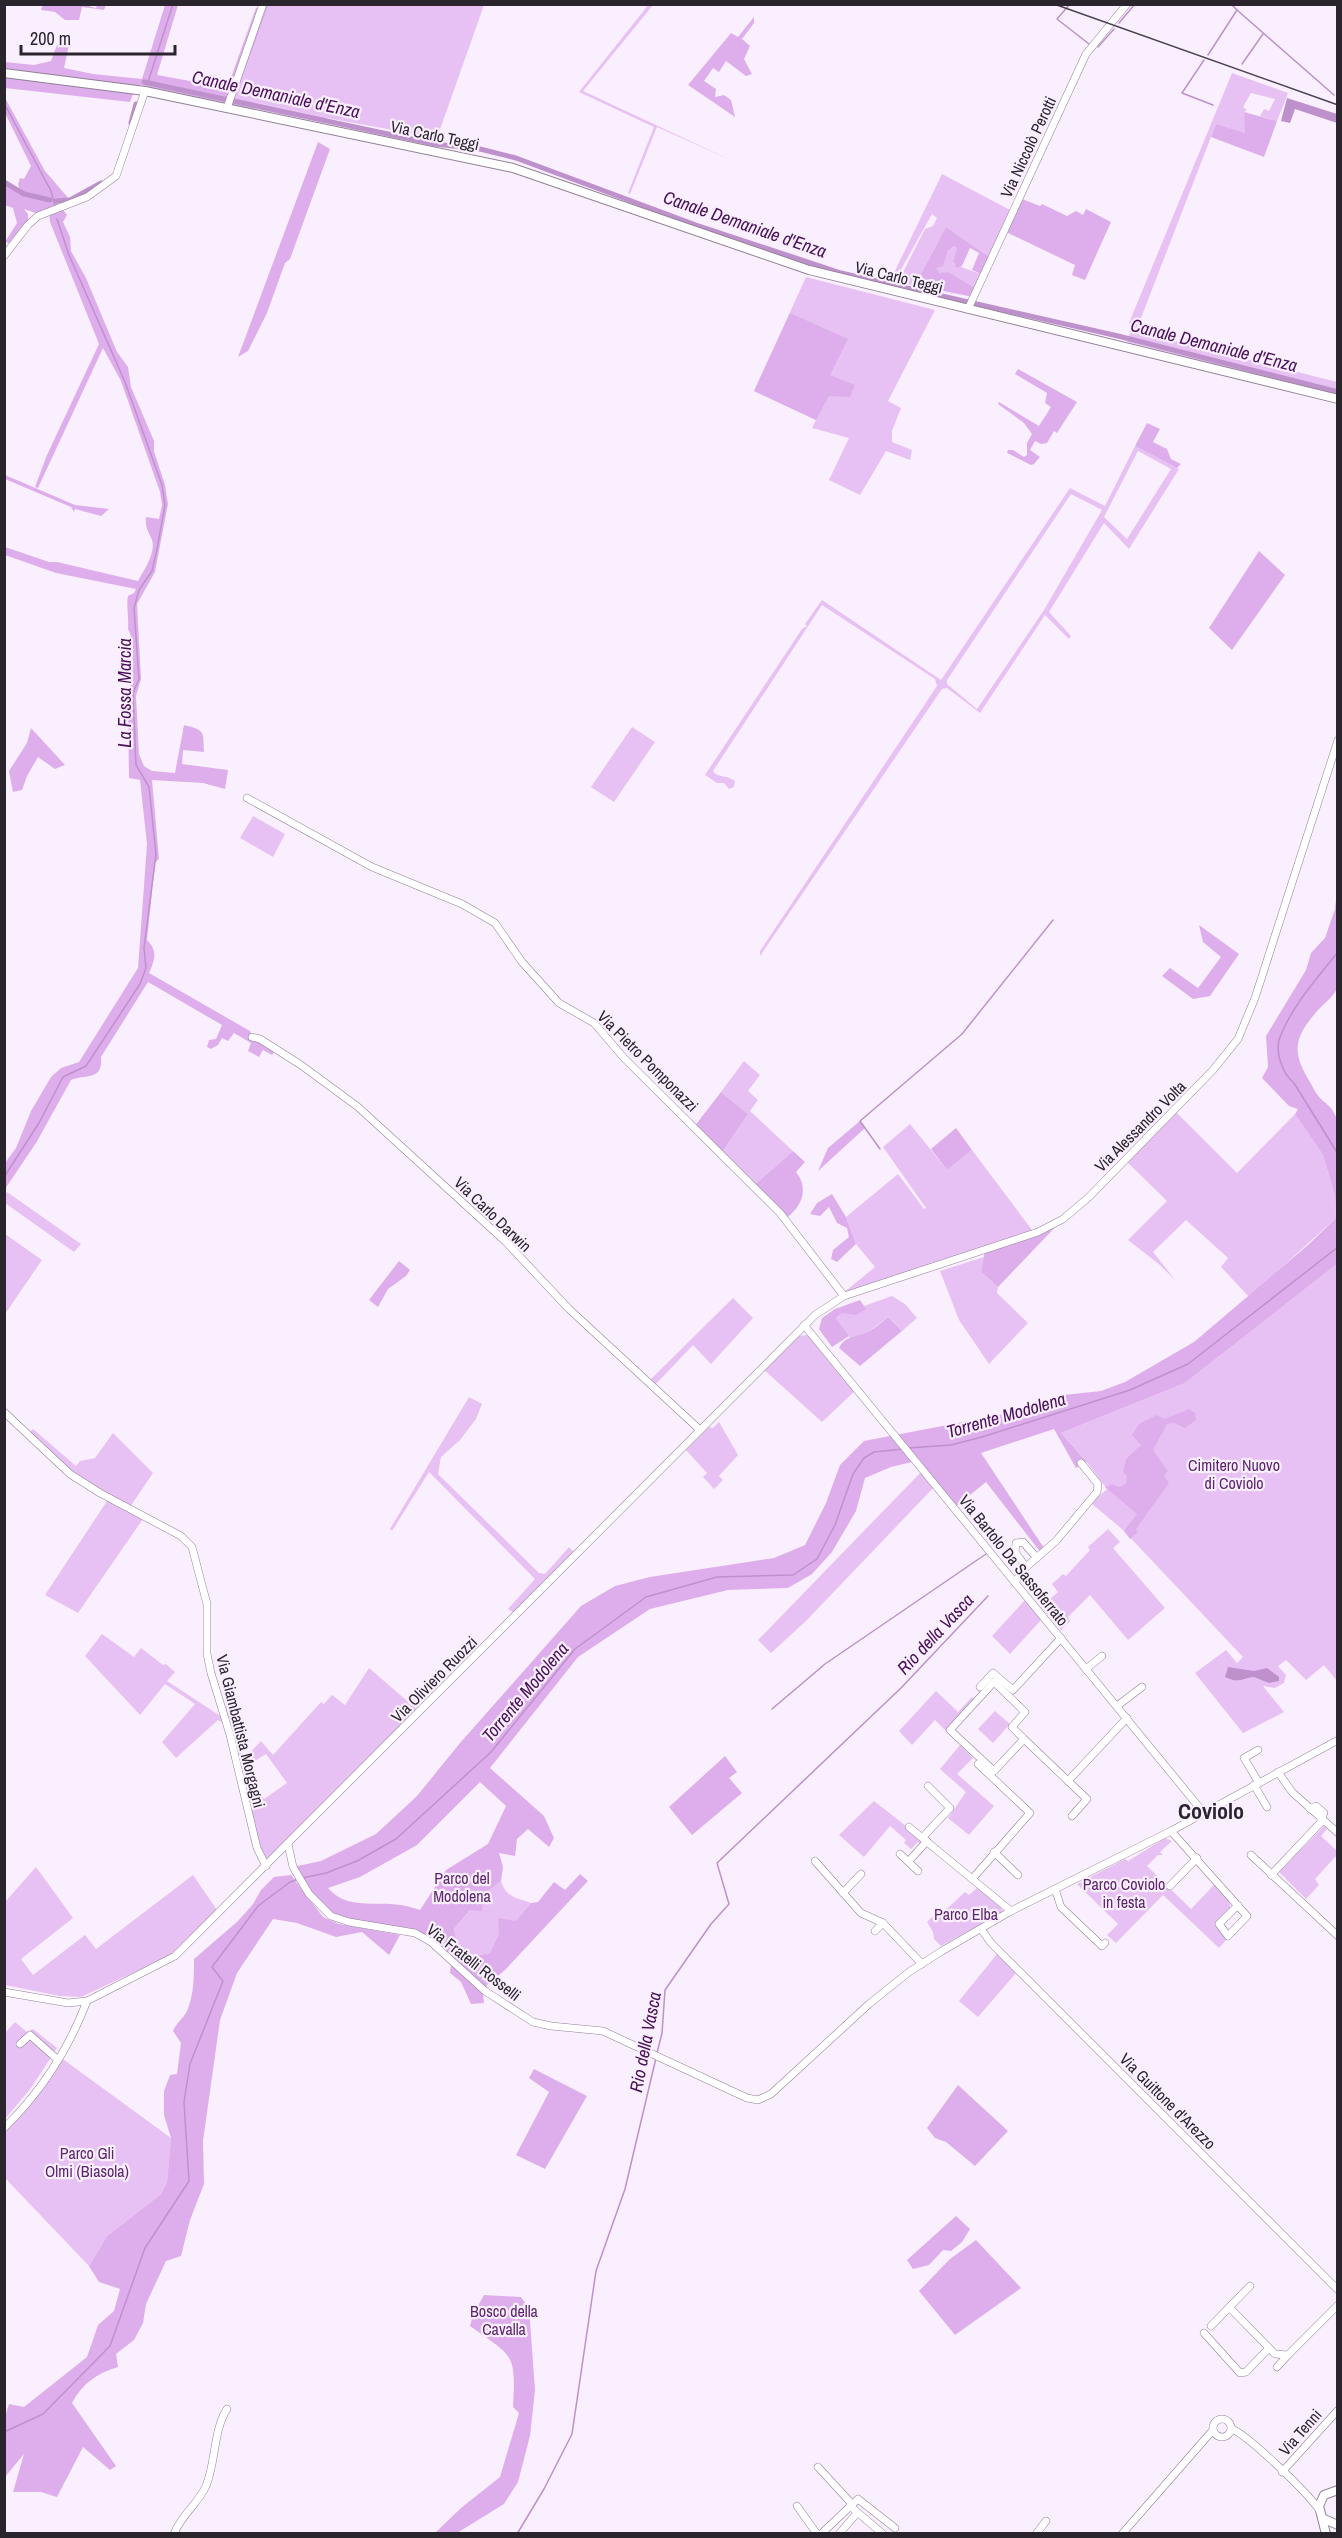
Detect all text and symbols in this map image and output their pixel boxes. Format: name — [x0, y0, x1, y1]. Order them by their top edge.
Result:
scale bar — [21, 18, 176, 56]
text: 200 m — [30, 26, 71, 51]
water label: Canale Demaniale d'Enza — [190, 64, 362, 124]
street label: Via Niccolò Perotti — [995, 93, 1061, 201]
street label: Via Carlo Teggi — [389, 115, 481, 155]
water label: Canale Demaniale d'Enza — [660, 184, 830, 264]
street label: Via Carlo Teggi — [853, 255, 945, 299]
water label: Canale Demaniale d'Enza — [1128, 312, 1300, 378]
water label: La Fossa Marcia — [112, 638, 137, 748]
street label: Via Pietro Pomponazzi — [593, 1006, 703, 1116]
street label: Via Alessandro Volta — [1089, 1075, 1191, 1177]
street label: Via Carlo Darwin — [450, 1171, 536, 1257]
water label: Torrente Modolena — [944, 1386, 1068, 1444]
park label: Cimitero Nuovo di Coviolo — [1188, 1454, 1280, 1494]
street label: Via Bartolo Da Sassoferrato — [954, 1490, 1074, 1630]
water label: Rio della Vasca — [891, 1588, 979, 1680]
street label: Via Oliviero Ruozzi — [386, 1631, 482, 1727]
water label: Torrente Modolena — [476, 1637, 574, 1747]
street label: Via Giambattista Morgagni — [211, 1652, 271, 1810]
district label: Coviolo — [1178, 1796, 1244, 1826]
park label: Parco del Modolena — [433, 1867, 492, 1907]
park label: Parco Coviolo in festa — [1083, 1873, 1165, 1913]
park label: Parco Elba — [934, 1903, 999, 1925]
street label: Via Fratelli Rosselli — [422, 1918, 526, 2006]
water label: Rio della Vasca — [623, 1990, 667, 2094]
street label: Via Guittone d'Arezzo — [1115, 2048, 1221, 2154]
park label: Parco Gli Olmi (Biasola) — [45, 2142, 129, 2182]
park label: Bosco della Cavalla — [470, 2300, 539, 2340]
street label: Via Tenni — [1274, 2404, 1326, 2460]

